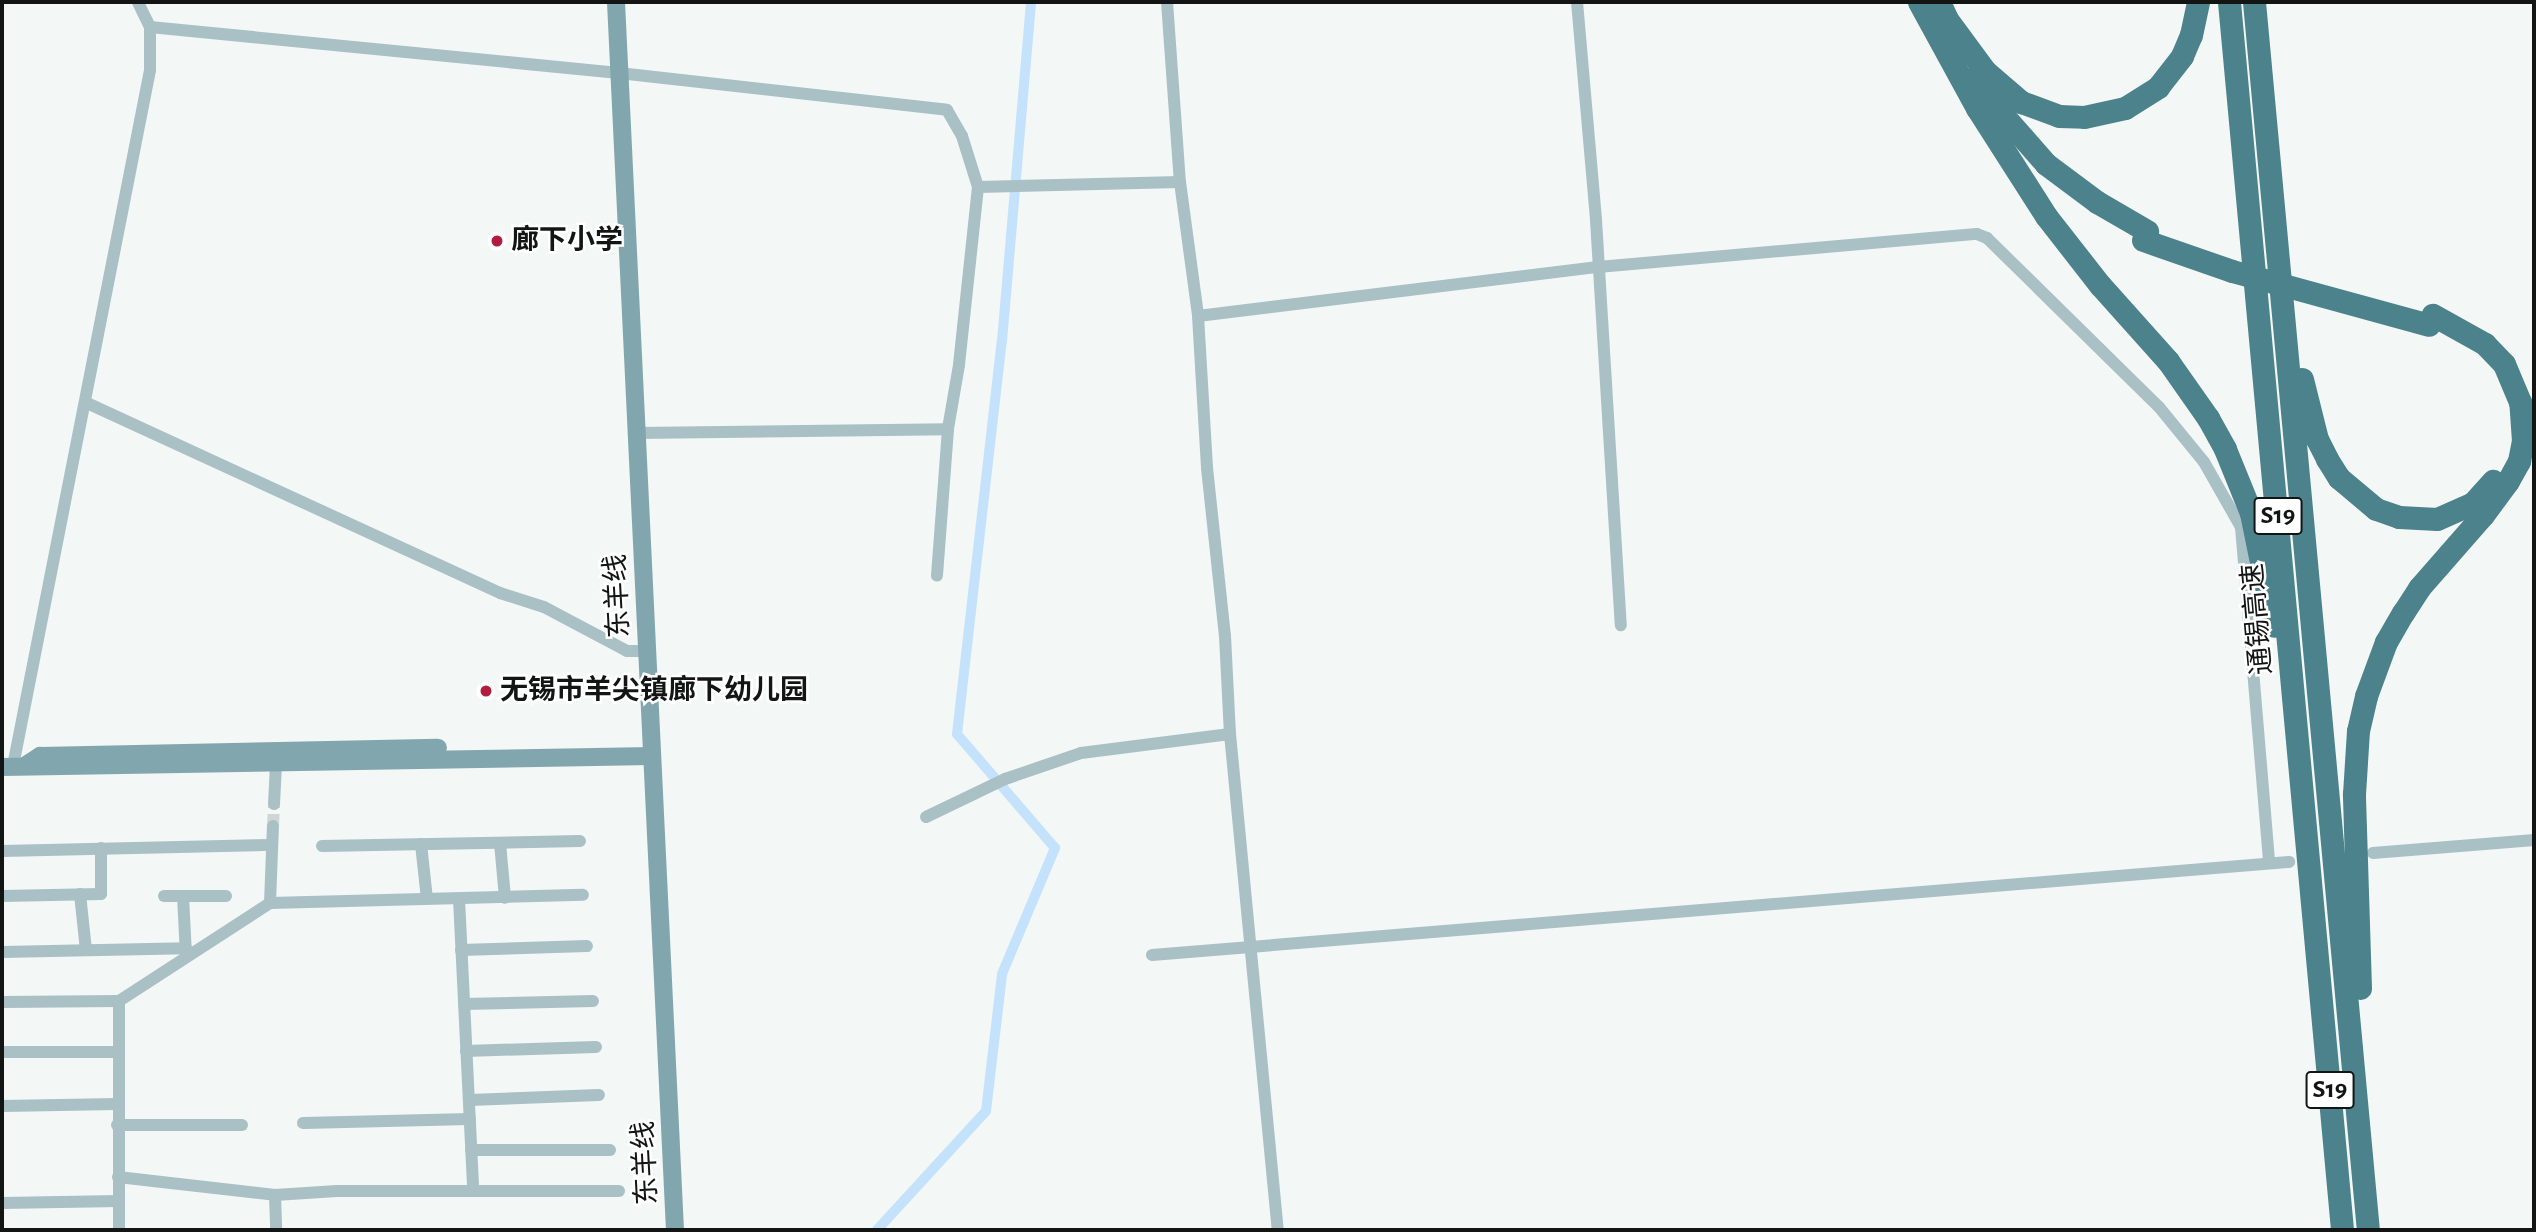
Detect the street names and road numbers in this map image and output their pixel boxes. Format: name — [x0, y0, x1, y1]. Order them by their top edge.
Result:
road number: S19 — [2254, 494, 2302, 538]
street label: 东羊线 — [599, 553, 637, 639]
street label: 通锡高速 — [2236, 562, 2280, 676]
road number: S19 — [2306, 1068, 2354, 1112]
street label: 东羊线 — [627, 1120, 665, 1206]

